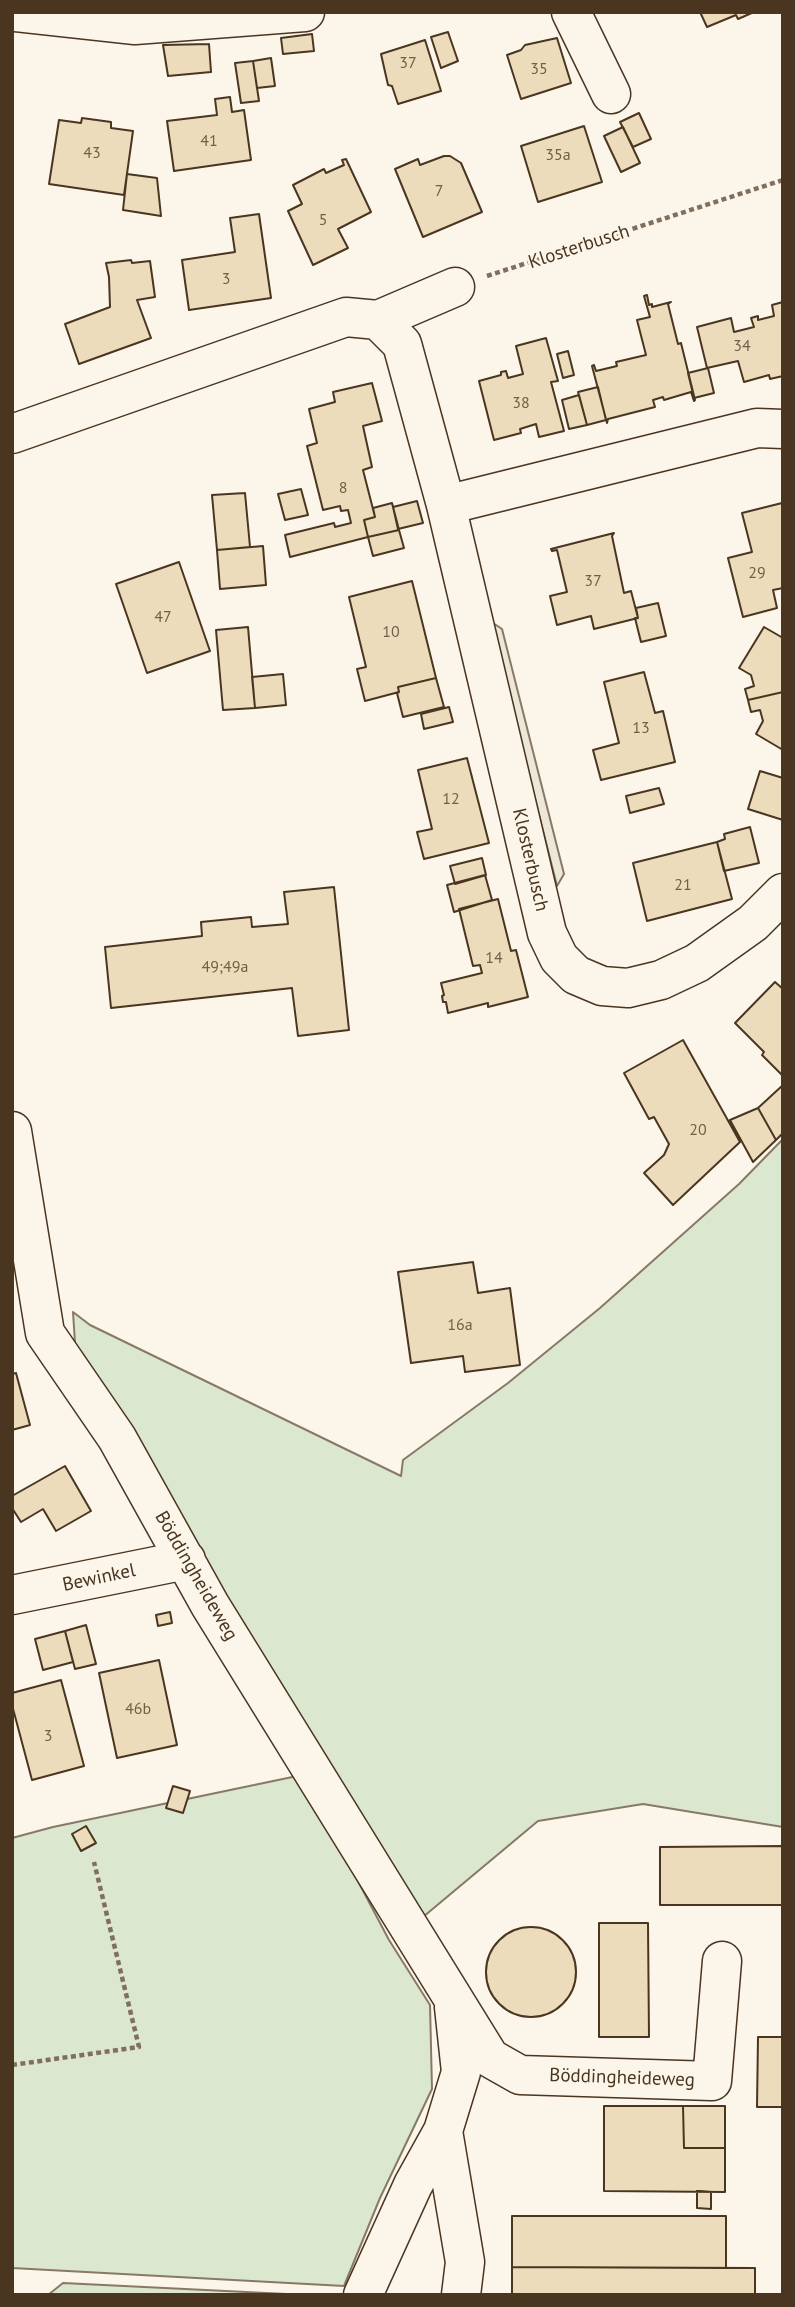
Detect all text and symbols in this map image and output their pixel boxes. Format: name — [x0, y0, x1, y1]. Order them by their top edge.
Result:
house number: 37 — [399, 53, 417, 73]
house number: 35 — [530, 59, 548, 79]
house number: 41 — [200, 131, 218, 151]
house number: 43 — [83, 143, 101, 163]
house number: 35a — [545, 145, 571, 165]
house number: 7 — [435, 181, 443, 201]
house number: 5 — [319, 210, 327, 230]
street label: Klosterbusch — [525, 220, 633, 274]
house number: 3 — [222, 269, 230, 289]
house number: 34 — [733, 336, 751, 356]
house number: 38 — [512, 393, 530, 413]
house number: 8 — [339, 478, 347, 498]
house number: 29 — [748, 563, 766, 583]
house number: 37 — [584, 571, 602, 591]
house number: 47 — [154, 607, 172, 627]
house number: 10 — [382, 622, 400, 642]
house number: 13 — [632, 718, 650, 738]
house number: 12 — [442, 789, 460, 809]
street label: Klosterbusch — [507, 806, 553, 914]
house number: 21 — [674, 875, 692, 895]
house number: 14 — [485, 948, 503, 968]
house number: 49;49a — [202, 957, 248, 977]
house number: 20 — [689, 1120, 707, 1140]
house number: 16a — [447, 1315, 473, 1335]
street label: Böddingheideweg — [150, 1507, 242, 1645]
street label: Bewinkel — [60, 1559, 138, 1597]
house number: 46b — [125, 1699, 151, 1719]
house number: 3 — [44, 1726, 52, 1746]
street label: Böddingheideweg — [549, 2064, 695, 2092]

